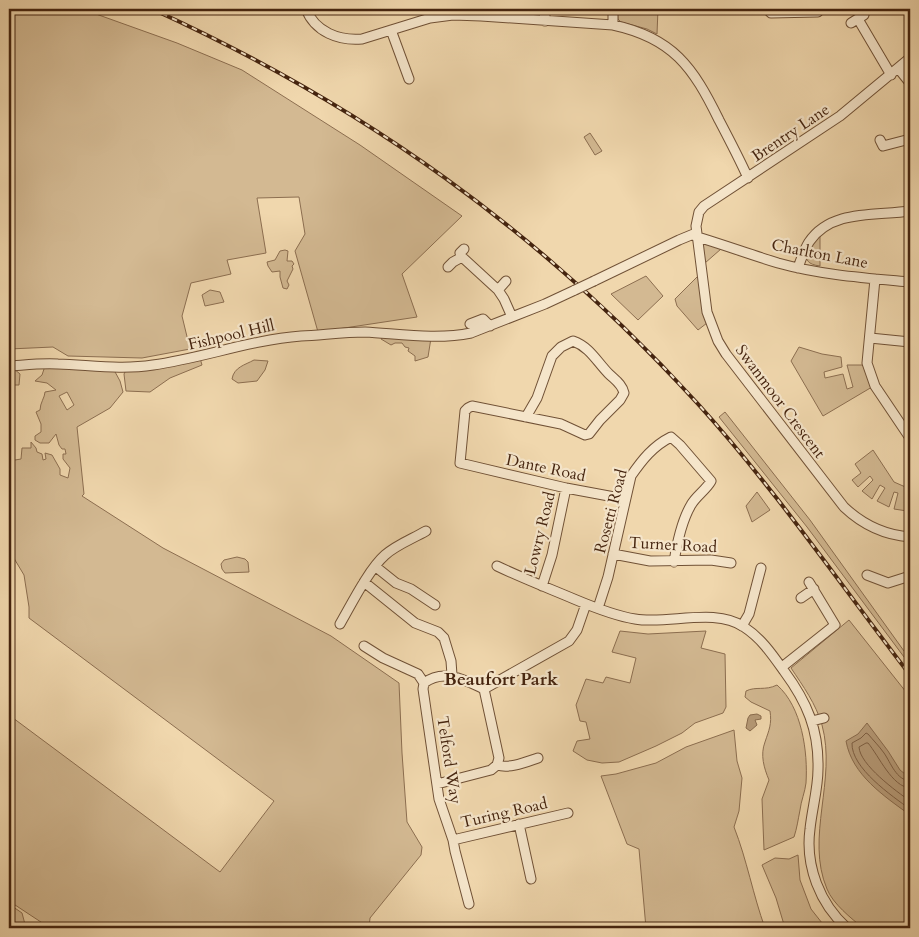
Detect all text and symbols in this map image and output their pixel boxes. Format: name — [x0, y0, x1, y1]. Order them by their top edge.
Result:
street label: Brentry Lane — [747, 99, 834, 167]
street label: Charlton Lane — [770, 234, 870, 274]
street label: Fishpool Hill — [186, 314, 277, 356]
street label: Swanmoor Crescent — [730, 340, 830, 463]
street label: Dante Road — [504, 449, 588, 487]
street label: Rosetti Road — [589, 466, 633, 556]
street label: Lowry Road — [519, 489, 561, 577]
street label: Turner Road — [628, 532, 718, 558]
district label: Beaufort Park — [444, 667, 559, 692]
street label: Telford Way — [431, 715, 467, 806]
street label: Turing Road — [459, 792, 550, 834]

